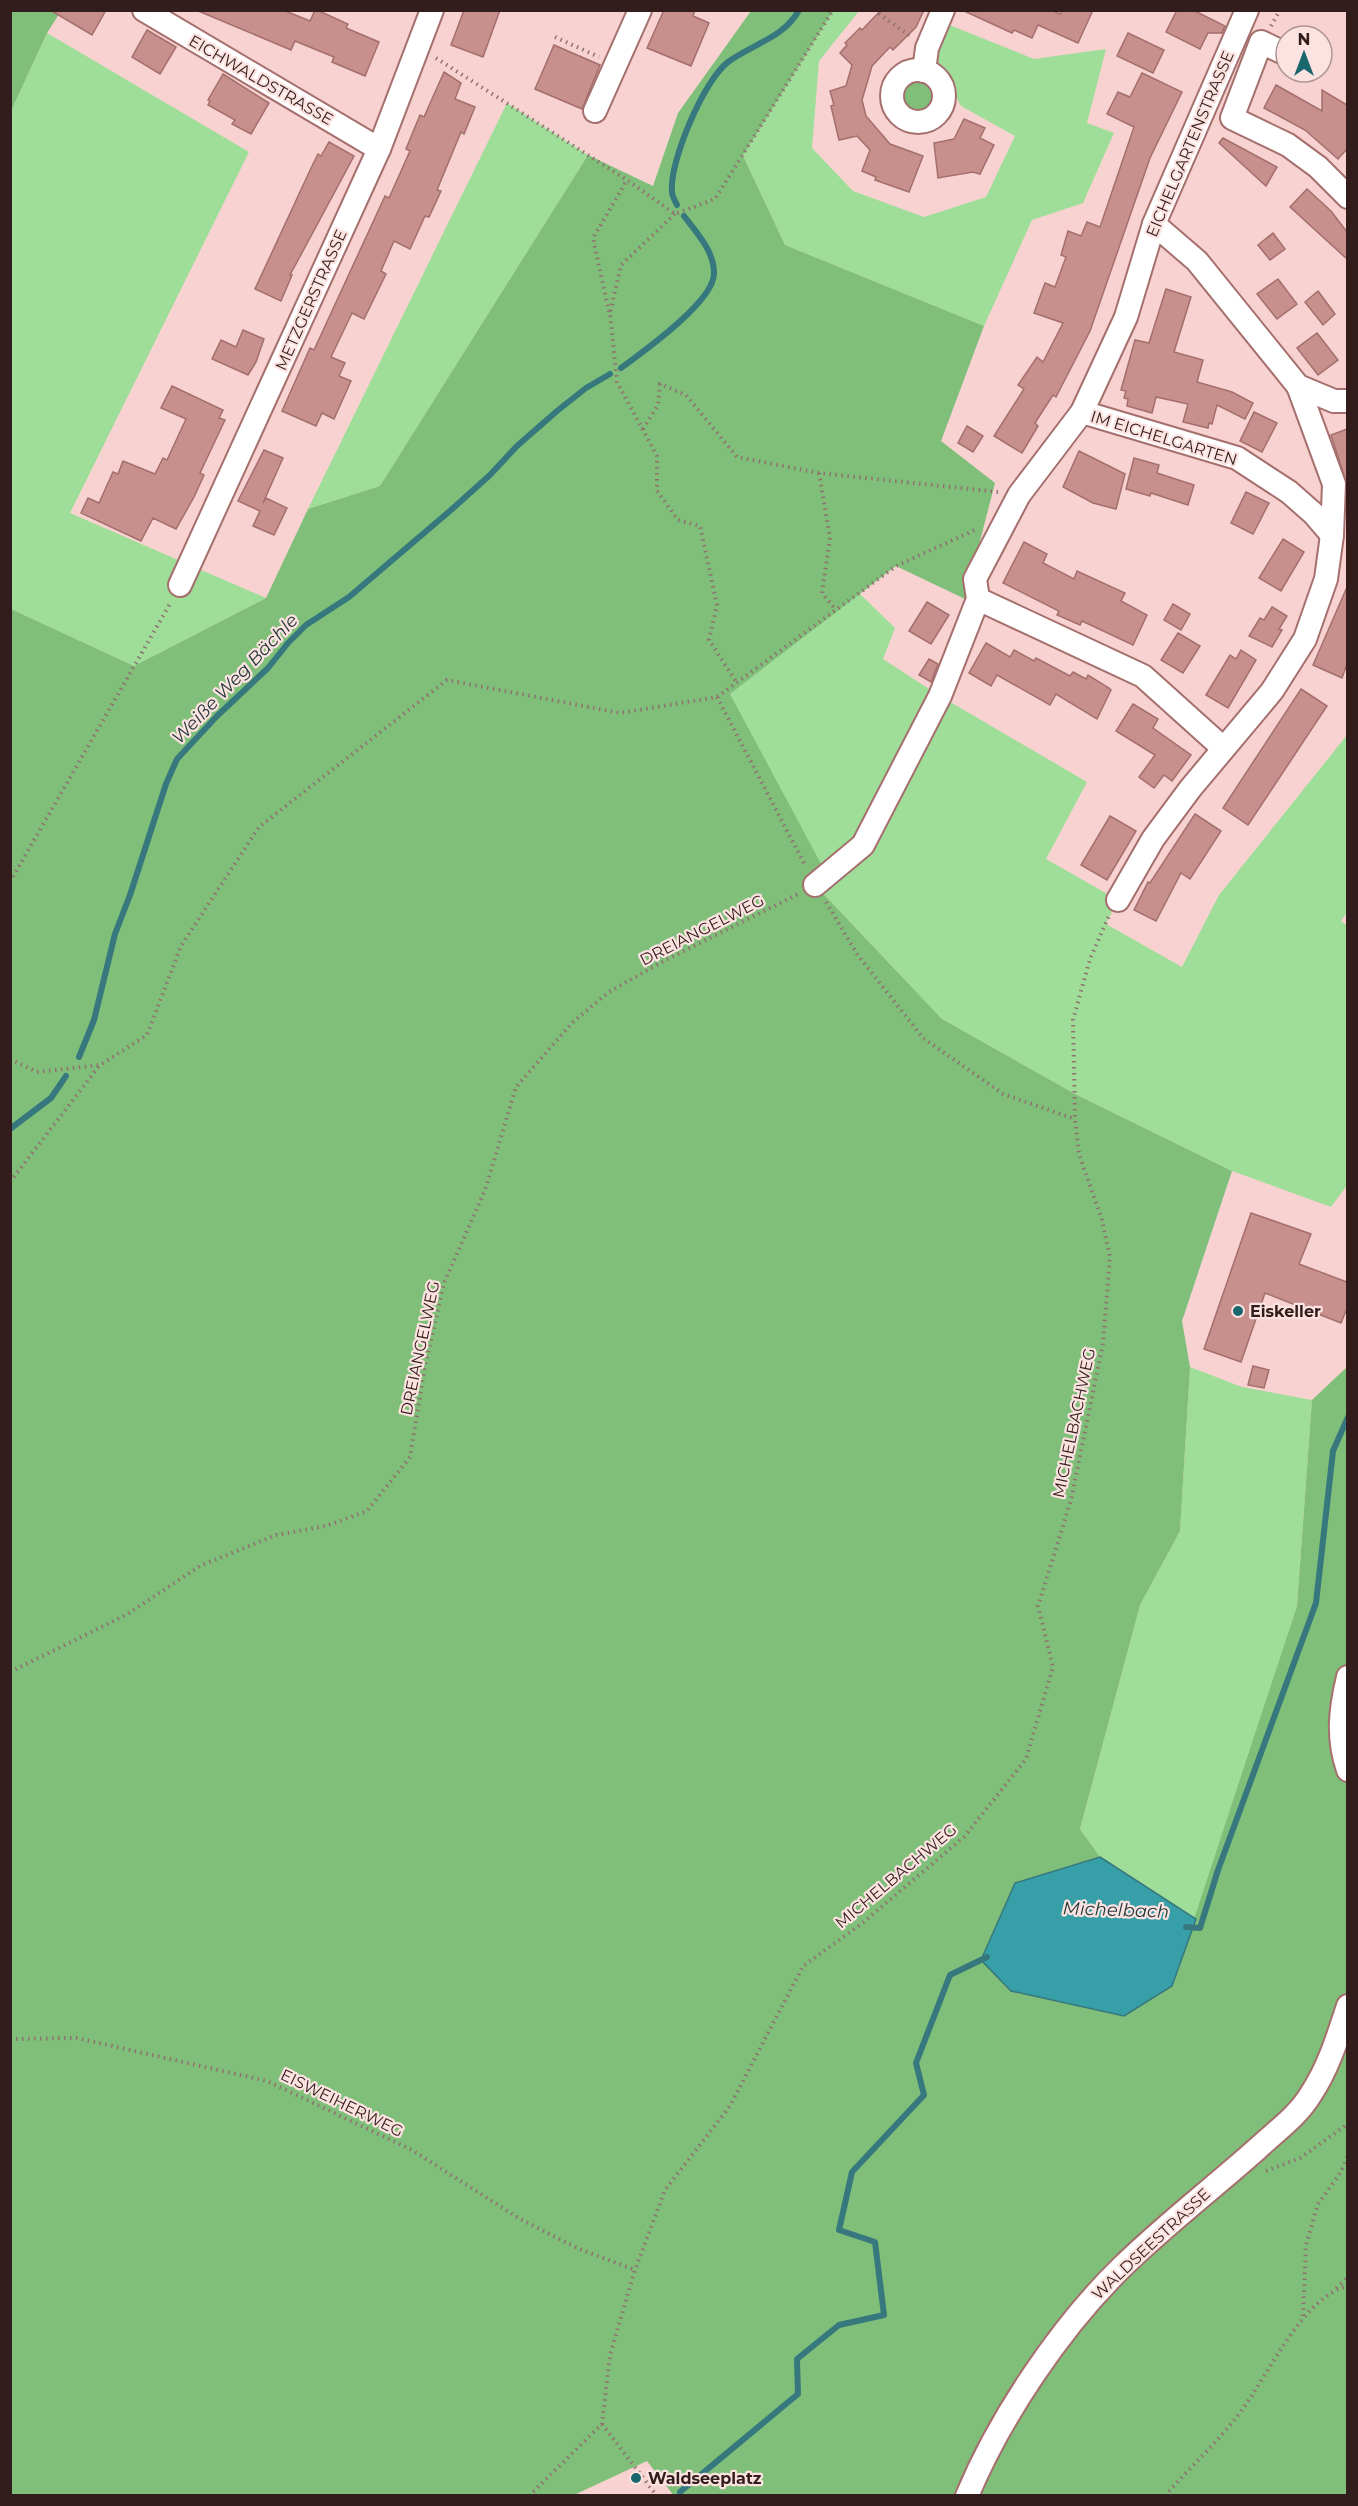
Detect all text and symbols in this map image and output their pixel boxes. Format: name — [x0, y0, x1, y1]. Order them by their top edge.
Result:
north arrow — [1274, 24, 1334, 84]
text: N — [1298, 30, 1310, 49]
street label: EICHWALDSTRASSE — [186, 31, 336, 129]
street label: EICHELGARTENSTRASSE — [1142, 48, 1238, 240]
street label: METZGERSTRASSE — [271, 227, 351, 373]
street label: IM EICHELGARTEN — [1088, 407, 1240, 469]
water label: Weiße Weg Bächle — [167, 609, 303, 749]
street label: DREIANGELWEG — [637, 890, 767, 970]
street label: DREIANGELWEG — [396, 1279, 444, 1417]
place label: Eiskeller — [1250, 1302, 1321, 1321]
marker: Eiskeller — [1231, 1304, 1245, 1318]
street label: MICHELBACHWEG — [1049, 1346, 1099, 1500]
street label: MICHELBACHWEG — [831, 1820, 961, 1932]
water label: Michelbach — [1062, 1897, 1170, 1923]
street label: EISWEIHERWEG — [277, 2065, 407, 2141]
street label: WALDSEESTRASSE — [1088, 2184, 1214, 2304]
place label: Waldseeplatz — [648, 2469, 762, 2488]
marker: Waldseeplatz — [629, 2471, 643, 2485]

